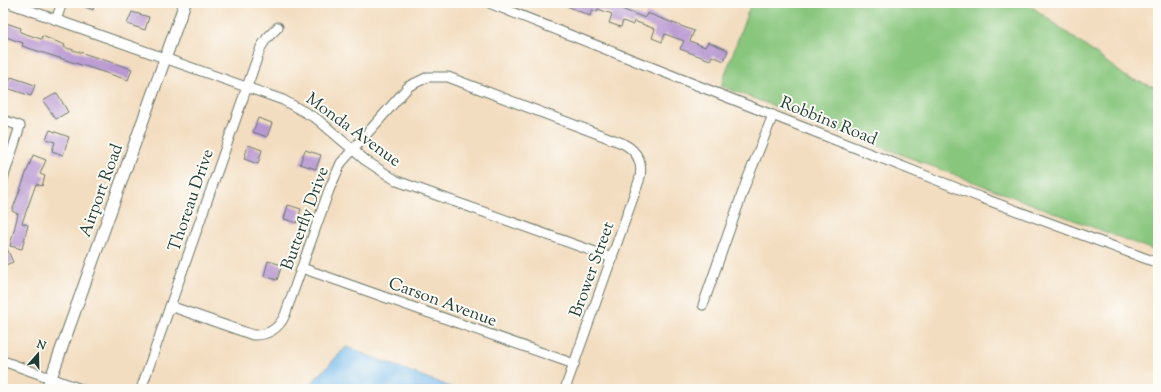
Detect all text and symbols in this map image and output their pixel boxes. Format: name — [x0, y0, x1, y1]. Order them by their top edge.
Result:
street label: Monda Avenue — [300, 88, 405, 173]
street label: Robbins Road — [776, 91, 881, 152]
street label: Airport Road — [74, 140, 130, 241]
street label: Thoreau Drive — [163, 146, 221, 255]
street label: Butterfly Drive — [276, 163, 336, 274]
street label: Brower Street — [565, 218, 621, 321]
street label: Carson Avenue — [385, 272, 500, 334]
north arrow — [18, 334, 58, 374]
text: N — [33, 336, 48, 355]

